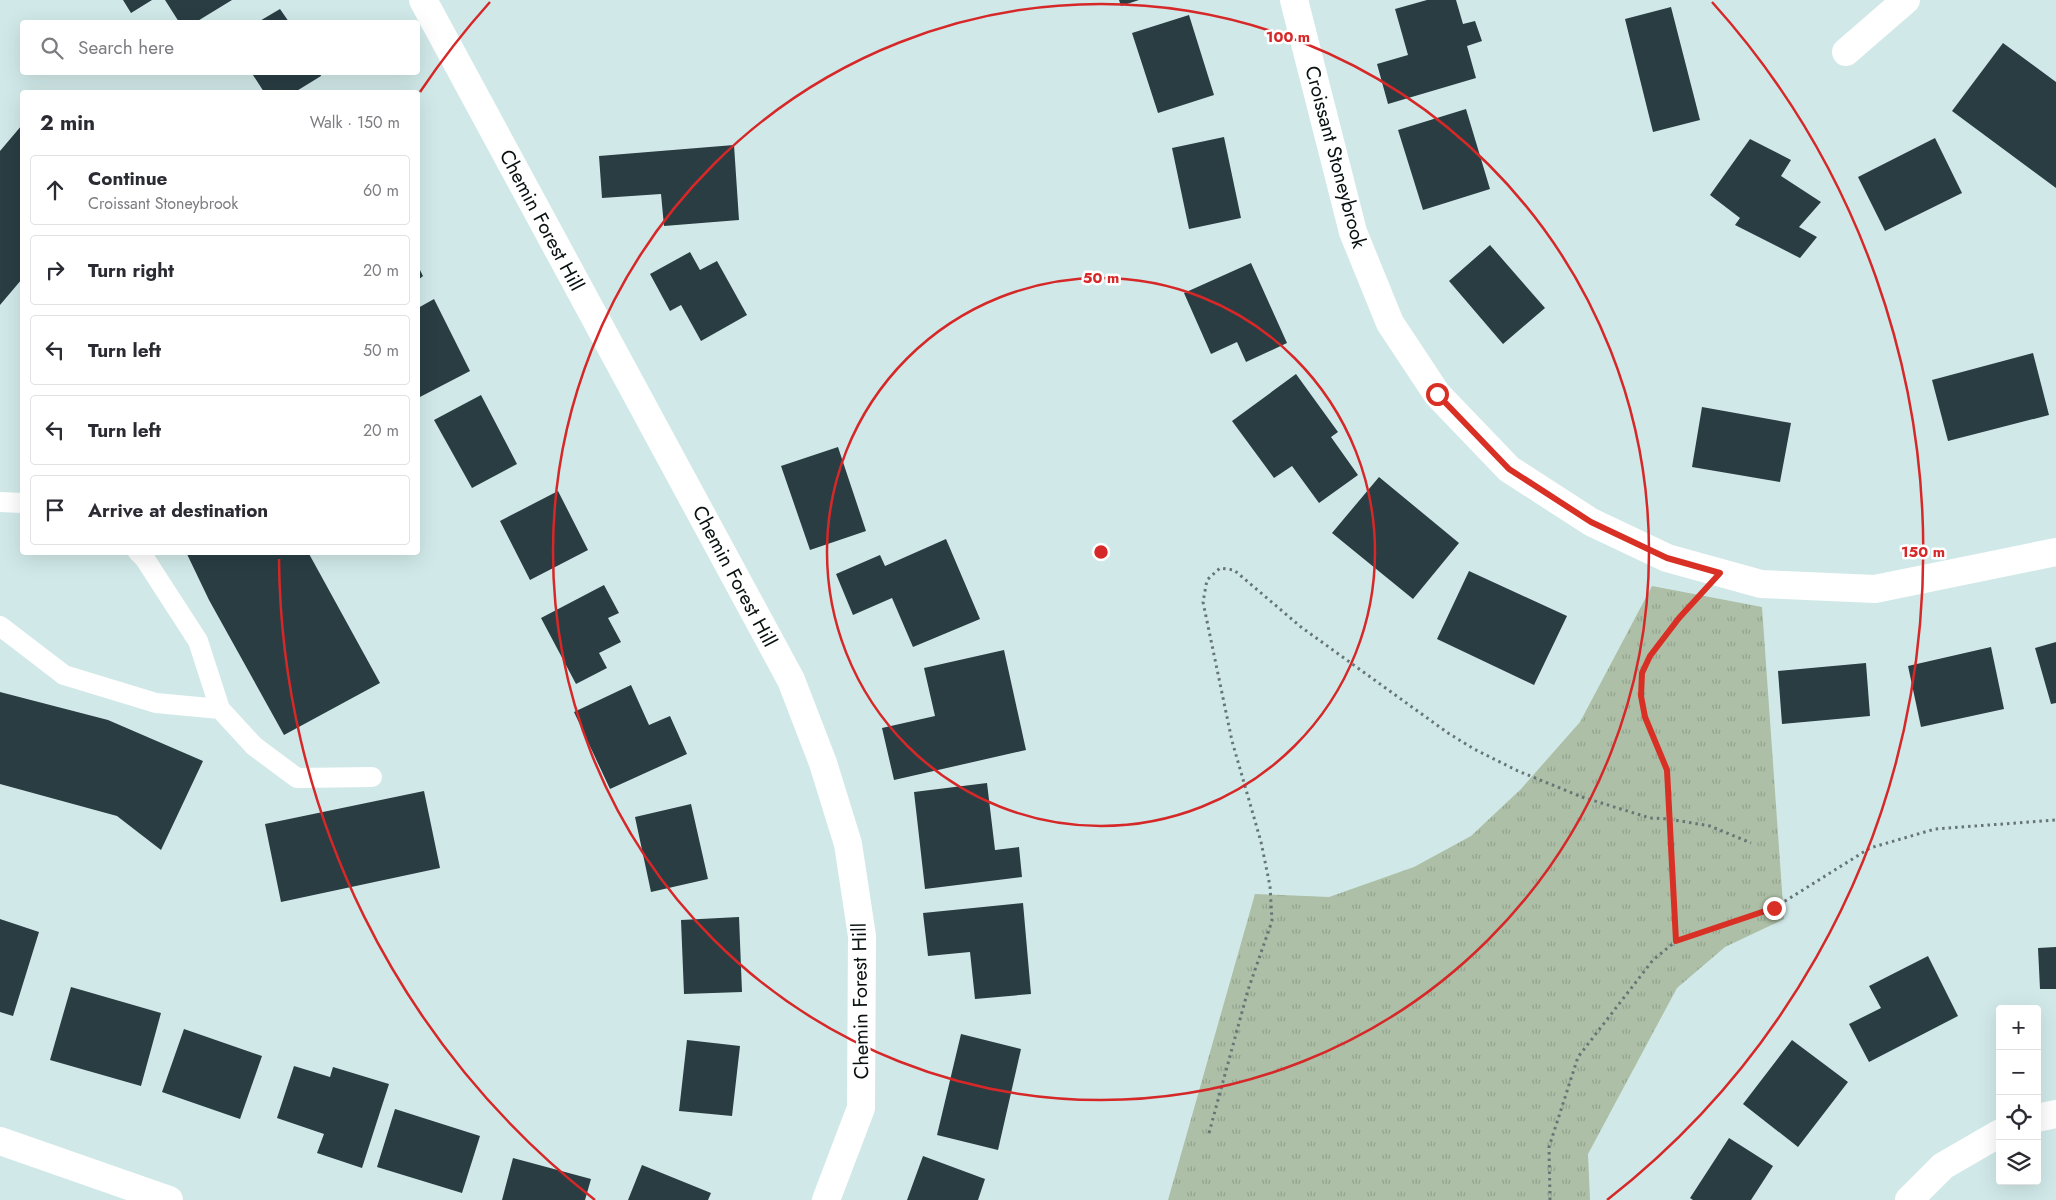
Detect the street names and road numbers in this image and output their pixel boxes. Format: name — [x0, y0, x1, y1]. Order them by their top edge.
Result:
street label: Croissant Stoneybrook — [1297, 63, 1374, 252]
street label: Chemin Forest Hill — [492, 144, 591, 296]
street label: Chemin Forest Hill — [685, 500, 784, 652]
street label: Chemin Forest Hill — [845, 922, 876, 1080]

